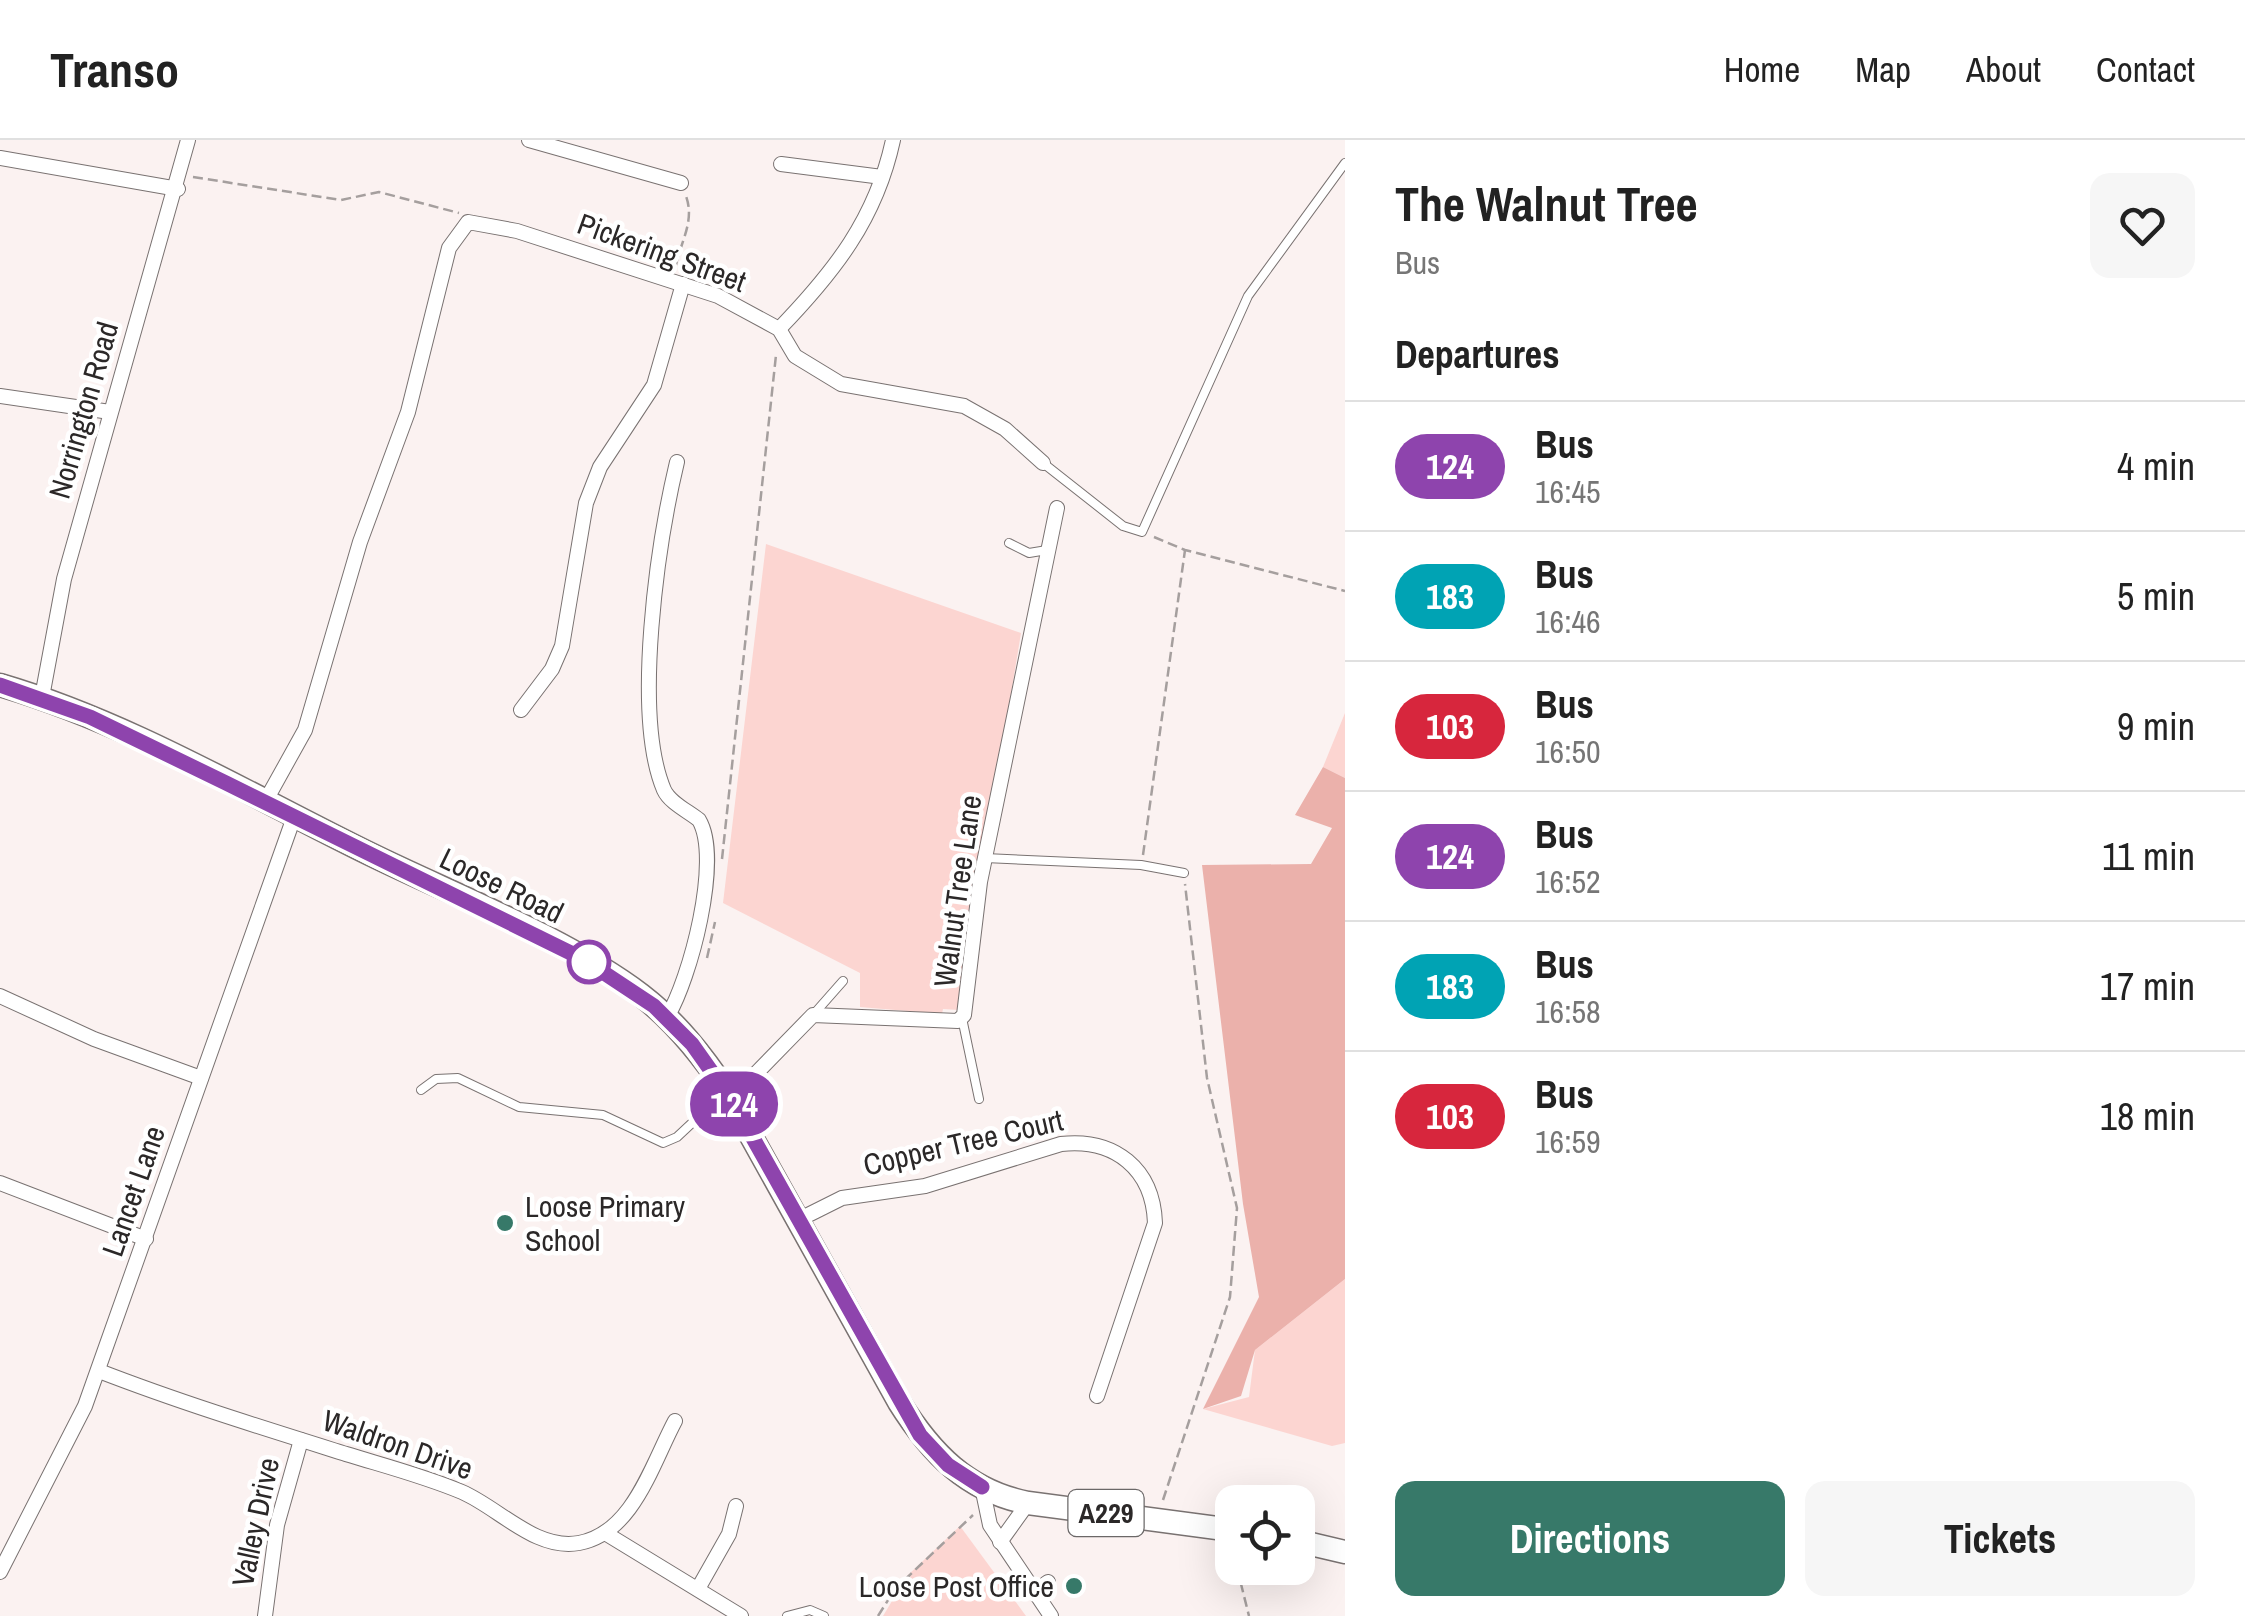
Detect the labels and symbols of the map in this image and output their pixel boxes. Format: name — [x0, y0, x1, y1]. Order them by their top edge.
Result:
street label: Pickering Street — [572, 203, 752, 301]
street label: Norrington Road — [39, 317, 127, 503]
street label: Walnut Tree Lane — [924, 792, 990, 990]
street label: Loose Road — [434, 838, 570, 932]
unlabelled marker — [568, 941, 610, 983]
line badge: 124 — [676, 1072, 792, 1136]
street label: Copper Tree Court — [859, 1100, 1067, 1184]
street label: Lancet Lane — [92, 1120, 174, 1262]
place label: Loose Primary School — [525, 1186, 686, 1260]
marker: Loose Primary School — [494, 1212, 516, 1234]
street label: Waldron Drive — [318, 1400, 478, 1488]
street label: Valley Drive — [222, 1454, 288, 1590]
road number: A229 — [1068, 1490, 1144, 1536]
place label: Loose Post Office — [859, 1566, 1054, 1606]
marker: Loose Post Office — [1063, 1575, 1085, 1597]

